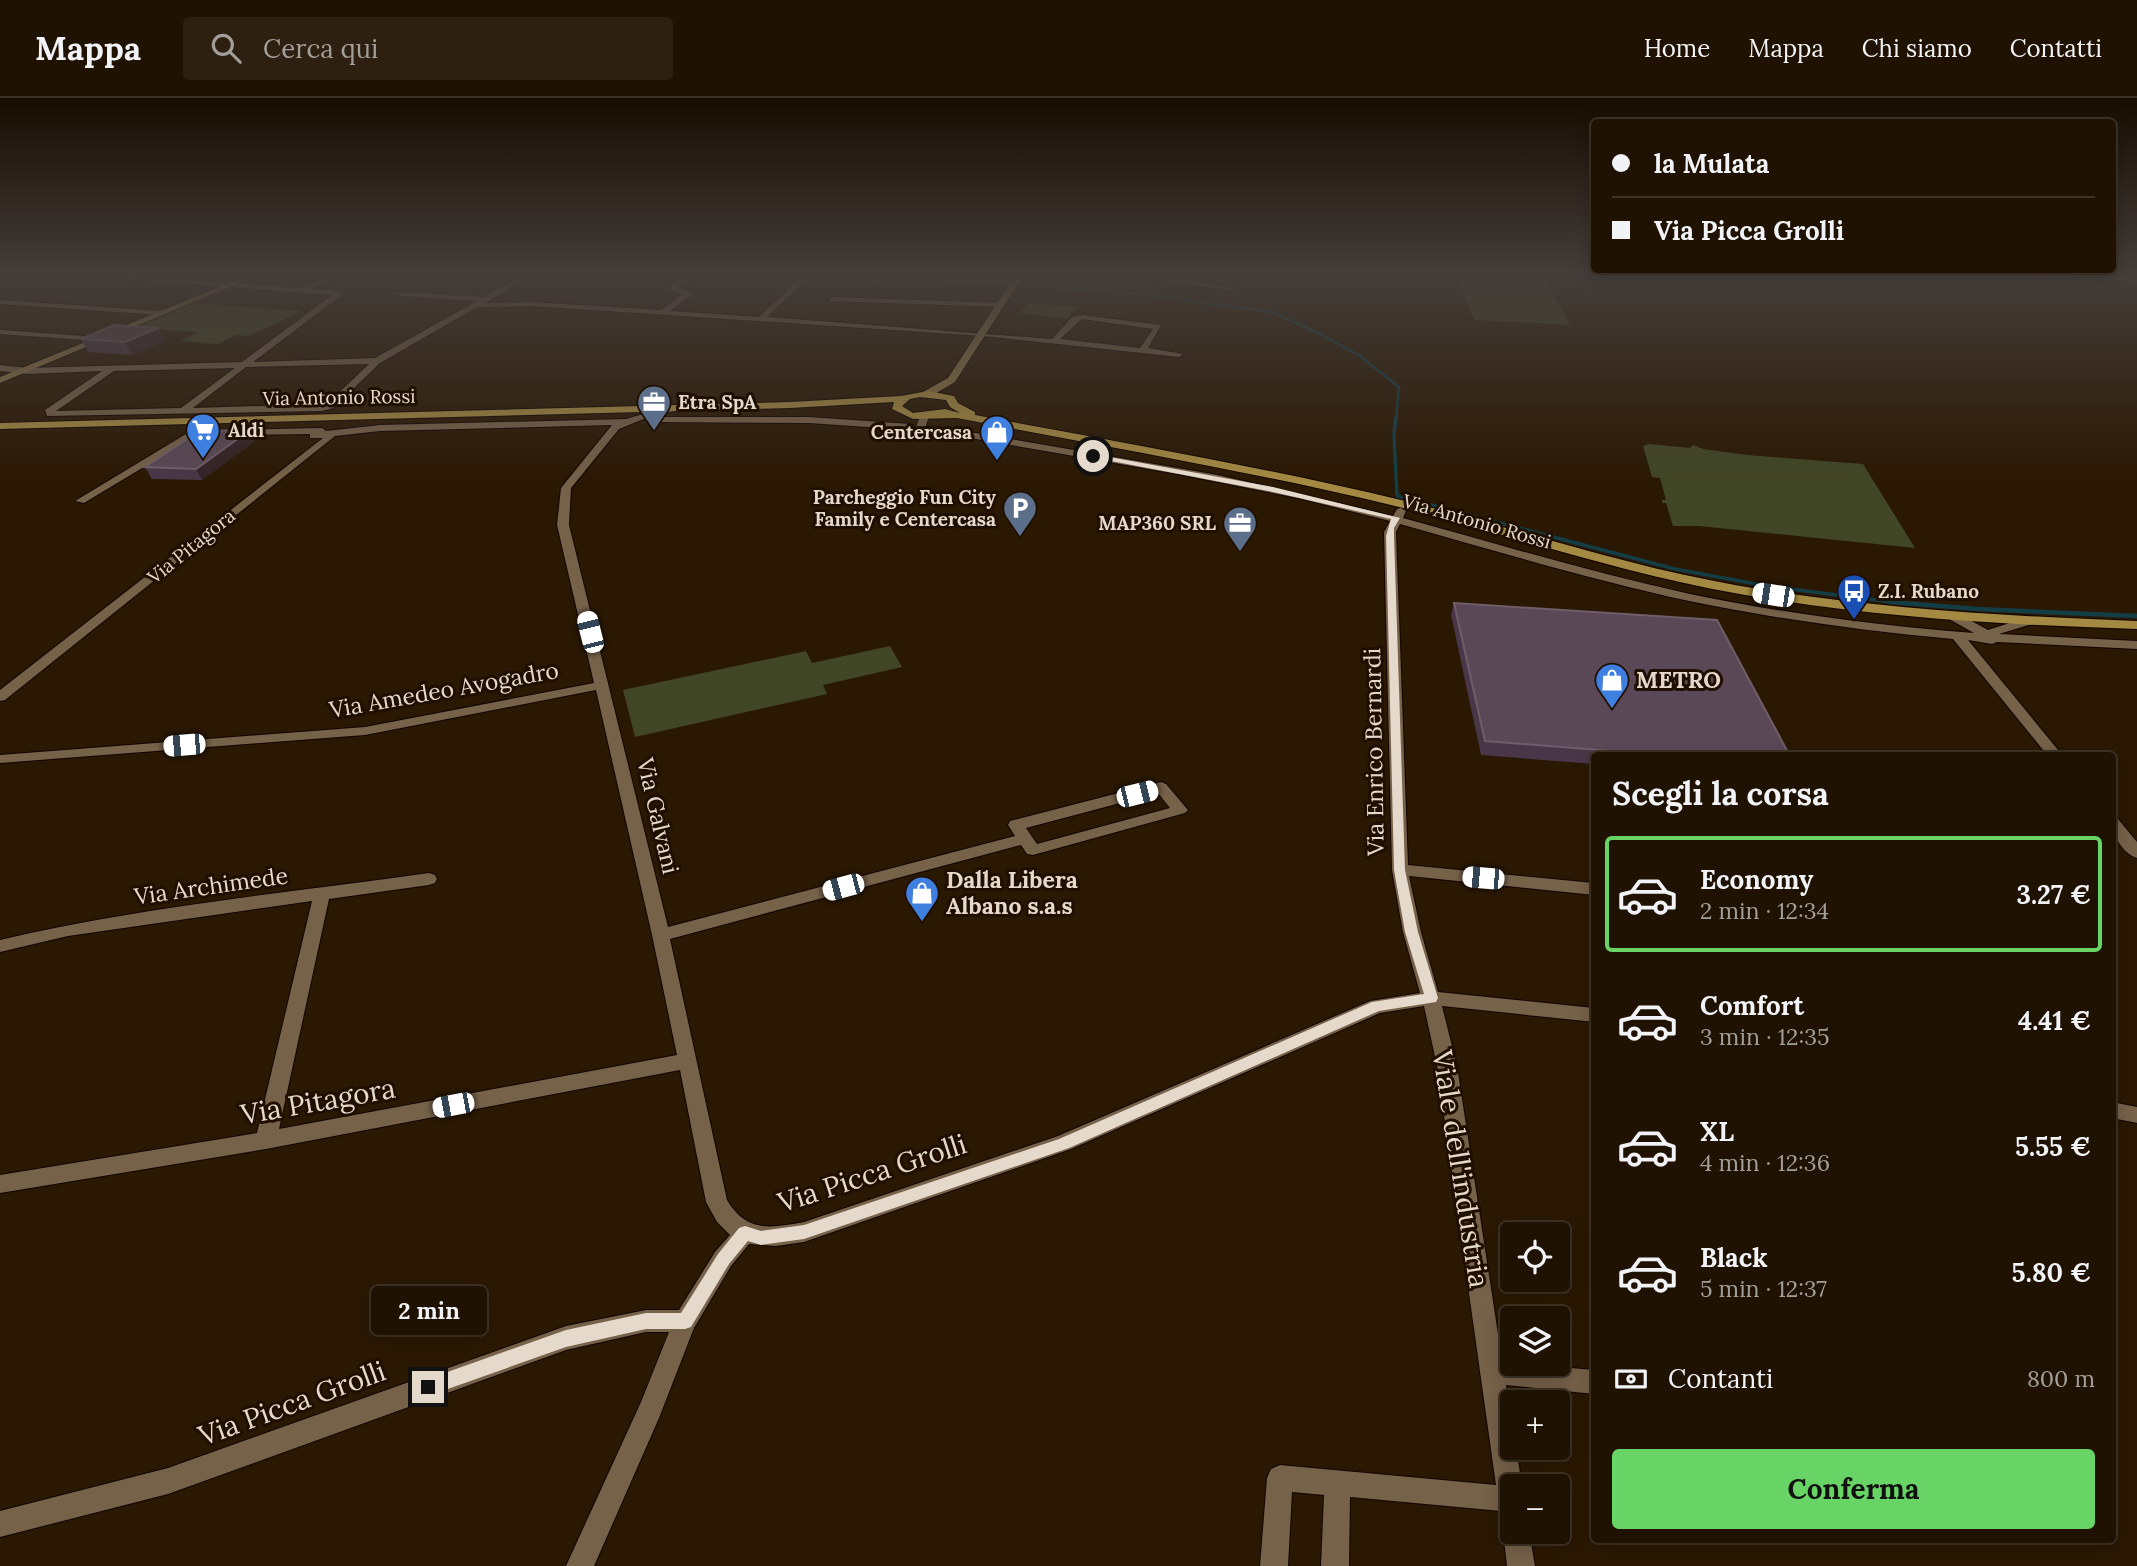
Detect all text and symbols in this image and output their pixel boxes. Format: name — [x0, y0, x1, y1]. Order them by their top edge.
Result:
search box — [183, 17, 673, 80]
text: Mappa — [35, 27, 141, 69]
icon: search — [207, 29, 245, 67]
text: Cerca qui — [263, 32, 378, 65]
text: Home — [1644, 33, 1710, 64]
text: Mappa — [1748, 33, 1824, 64]
text: Chi siamo — [1862, 33, 1972, 64]
text: Contatti — [2010, 33, 2102, 64]
text: la Mulata — [1654, 147, 1769, 180]
text: Via Picca Grolli — [1654, 214, 1844, 247]
office icon: Etra SpA — [635, 383, 673, 432]
street label: Via Antonio Rossi — [261, 384, 416, 410]
place label: Etra SpA — [678, 390, 757, 414]
supermarket icon: Aldi — [184, 411, 222, 460]
shop icon: Centercasa — [978, 413, 1016, 462]
place label: Aldi — [228, 418, 264, 442]
place label: Centercasa — [871, 420, 972, 444]
route start — [1077, 440, 1109, 472]
place label: Parcheggio Fun City Family e Centercasa — [813, 485, 997, 531]
street label: Via Antonio Rossi — [1399, 488, 1554, 554]
parking icon: Parcheggio Fun City Family e Centercasa — [1001, 489, 1039, 538]
street label: Via Pitagora — [141, 503, 240, 589]
office icon: MAP360 SRL — [1221, 504, 1259, 553]
place label: MAP360 SRL — [1098, 511, 1217, 535]
bus stop icon: Z.I. Rubano — [1835, 572, 1873, 621]
place label: Z.I. Rubano — [1878, 579, 1979, 603]
car — [1751, 581, 1796, 609]
car — [575, 609, 606, 655]
street label: Via Enrico Bernardi — [1357, 648, 1390, 857]
street label: Via Amedeo Avogadro — [326, 655, 561, 724]
shop icon: METRO — [1593, 661, 1631, 710]
place label: METRO — [1636, 665, 1721, 694]
car — [163, 733, 206, 757]
street label: Via Galvani — [631, 754, 686, 877]
text: Scegli la corsa — [1612, 773, 1829, 814]
car — [1115, 779, 1160, 809]
street label: Via Archimede — [131, 860, 290, 911]
icon: car — [1616, 863, 1679, 926]
text: Economy — [1700, 863, 1813, 896]
place label: Dalla Libera Albano s.a.s — [946, 865, 1078, 920]
car — [1462, 866, 1505, 890]
car — [820, 871, 867, 903]
shop icon: Dalla Libera Albano s.a.s — [903, 874, 941, 923]
text: 3.27 € — [2016, 878, 2091, 911]
text: 2 min · 12:34 — [1700, 896, 1829, 925]
icon: car — [1616, 989, 1679, 1052]
text: Comfort — [1700, 989, 1804, 1022]
text: 4.41 € — [2018, 1004, 2091, 1037]
text: 3 min · 12:35 — [1700, 1022, 1830, 1051]
street label: Viale dell'industria — [1424, 1047, 1498, 1290]
street label: Via Pitagora — [237, 1070, 398, 1132]
car — [431, 1091, 476, 1119]
icon: car — [1616, 1115, 1679, 1178]
text: XL — [1700, 1115, 1734, 1148]
street label: Via Picca Grolli — [772, 1126, 971, 1221]
text: 5.55 € — [2015, 1130, 2091, 1163]
text: 4 min · 12:36 — [1700, 1148, 1830, 1177]
map controls — [1500, 1222, 1570, 1544]
button: locate — [1500, 1222, 1570, 1292]
icon: car — [1616, 1241, 1679, 1304]
text: Black — [1700, 1241, 1768, 1274]
text: 5.80 € — [2012, 1256, 2091, 1289]
text: 5 min · 12:37 — [1700, 1274, 1827, 1303]
callout: 2 min — [370, 1286, 486, 1334]
text: 2 min — [398, 1296, 460, 1325]
button: layers — [1500, 1306, 1570, 1376]
street label: Via Picca Grolli — [193, 1352, 390, 1454]
icon: cash — [1612, 1360, 1650, 1398]
text: Contanti — [1668, 1362, 1773, 1395]
text: 800 m — [2027, 1364, 2095, 1393]
route end — [412, 1371, 444, 1403]
button: + — [1500, 1390, 1570, 1460]
button: Conferma — [1612, 1449, 2095, 1529]
button: − — [1500, 1474, 1570, 1544]

